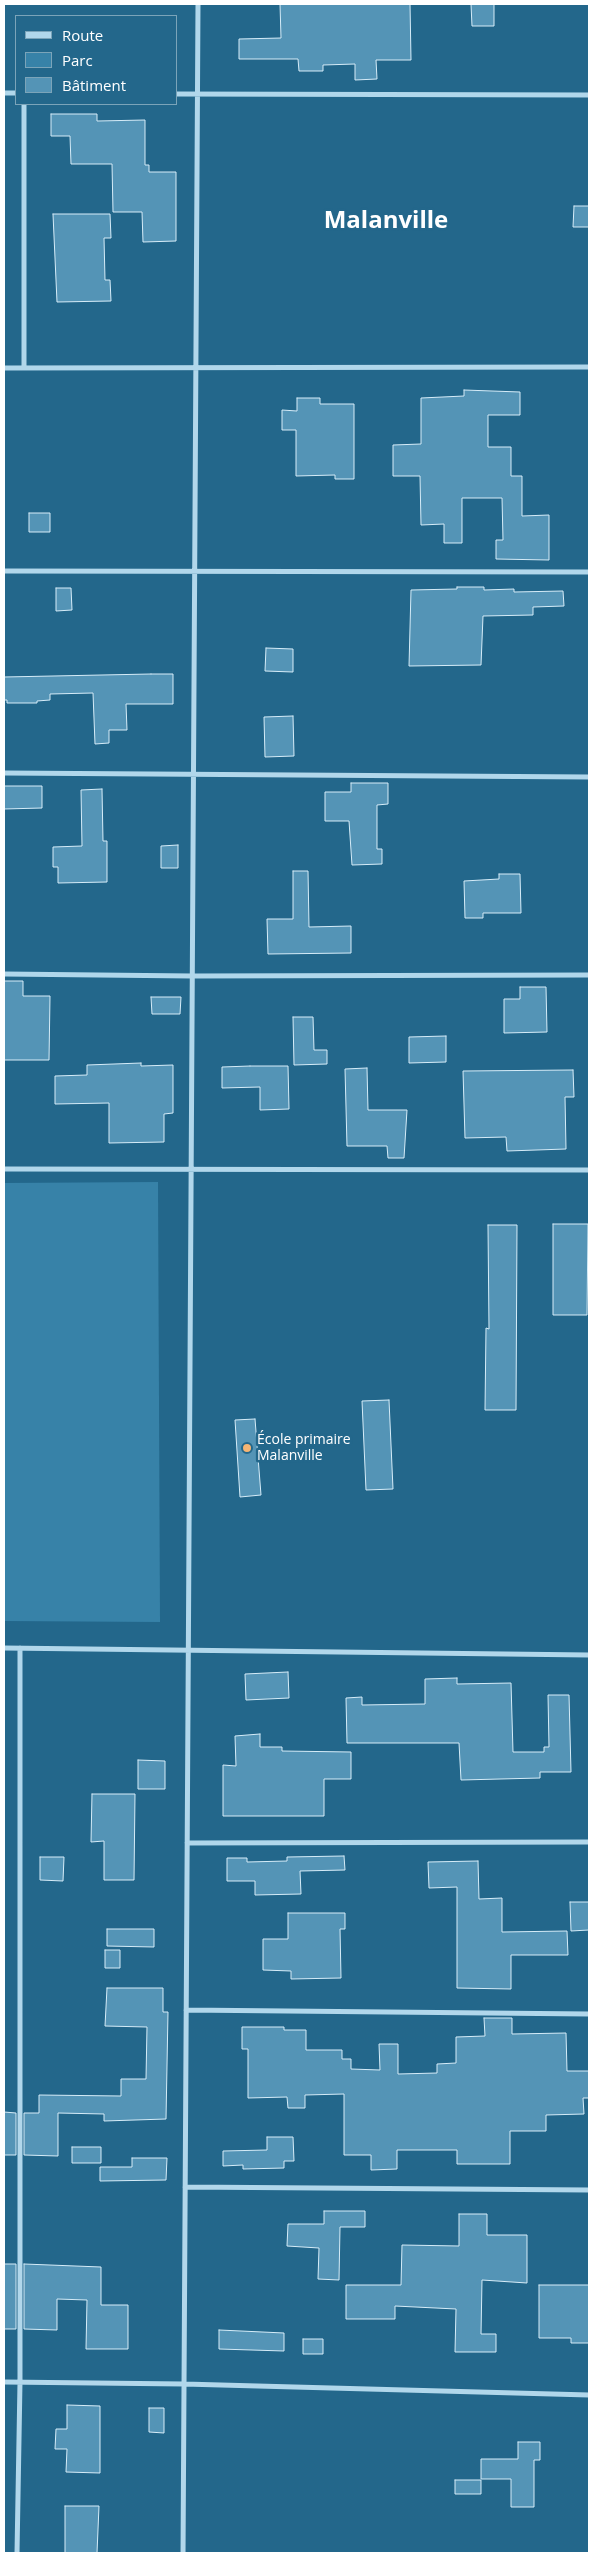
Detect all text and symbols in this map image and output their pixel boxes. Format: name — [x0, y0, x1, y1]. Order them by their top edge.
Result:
legend — [15, 15, 178, 105]
text: Route — [62, 25, 103, 45]
text: Parc — [62, 50, 93, 70]
text: Bâtiment — [62, 75, 126, 95]
district label: Malanville — [324, 207, 448, 235]
place label: École primaire Malanville — [257, 1432, 351, 1464]
marker: École primaire Malanville — [241, 1442, 253, 1454]

